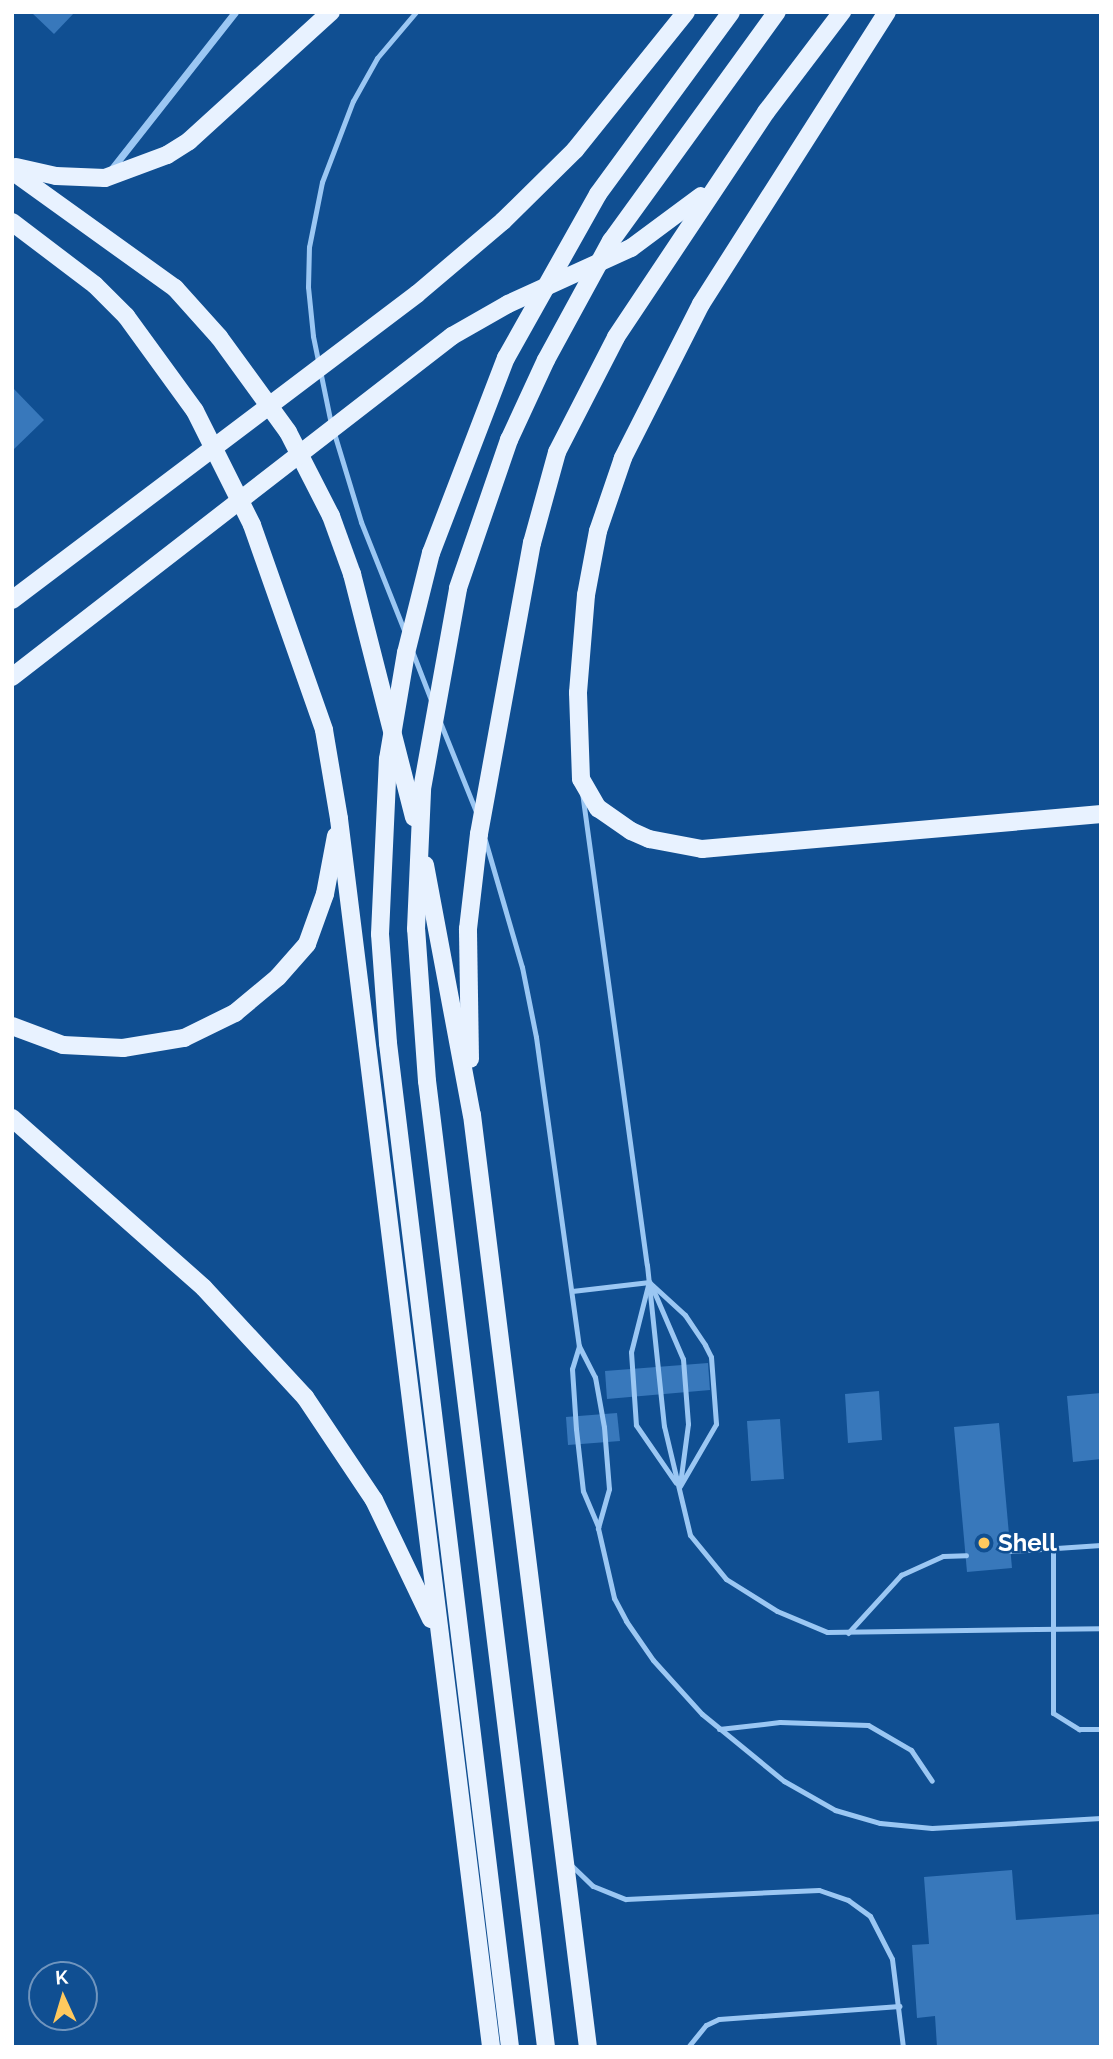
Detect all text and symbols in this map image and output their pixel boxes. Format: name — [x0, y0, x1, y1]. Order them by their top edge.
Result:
place label: Shell — [998, 1529, 1057, 1557]
marker: Shell — [976, 1535, 992, 1551]
north arrow — [28, 1961, 98, 2031]
text: K — [55, 1966, 69, 1988]

